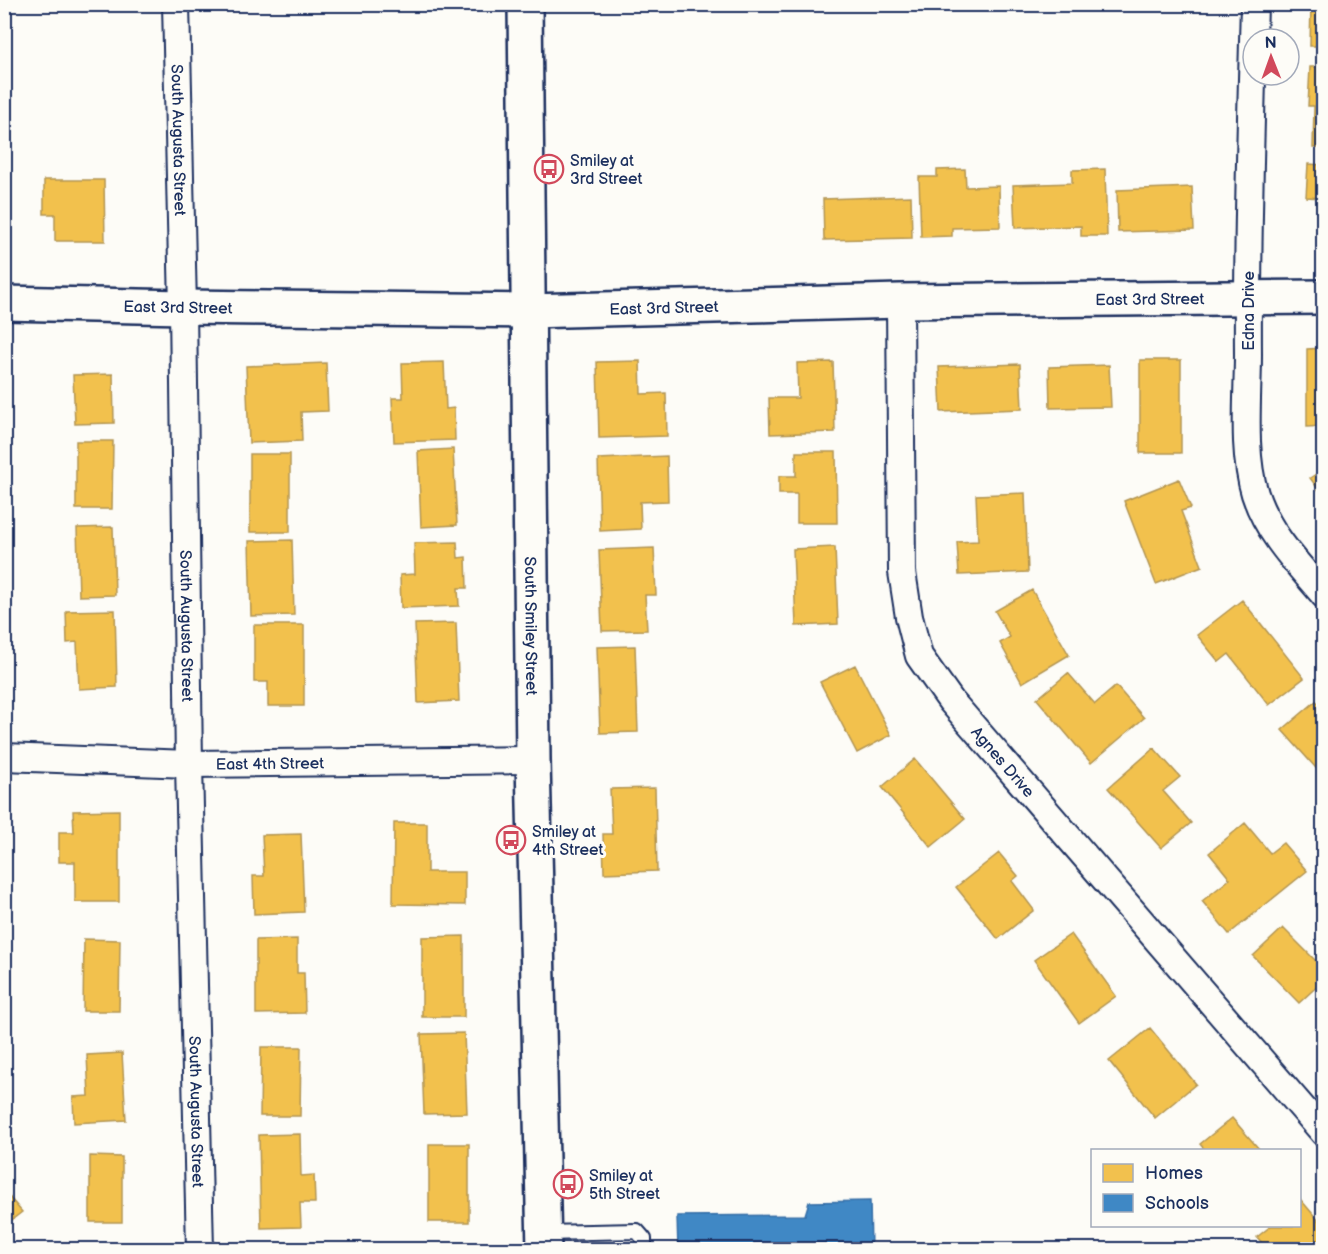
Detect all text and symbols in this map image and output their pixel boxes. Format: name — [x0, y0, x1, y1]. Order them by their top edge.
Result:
north arrow — [1241, 27, 1301, 87]
text: N — [1265, 34, 1277, 53]
street label: South Augusta Street — [166, 64, 189, 216]
place label: Smiley at 3rd Street — [570, 152, 642, 189]
bus stop icon: Smiley at 3rd Street — [533, 153, 565, 185]
street label: Edna Drive — [1240, 271, 1259, 351]
street label: East 3rd Street — [1095, 290, 1205, 310]
street label: East 3rd Street — [123, 298, 233, 319]
street label: East 3rd Street — [609, 298, 719, 320]
street label: South Augusta Street — [175, 550, 196, 702]
street label: South Smiley Street — [520, 556, 540, 696]
street label: Agnes Drive — [966, 723, 1038, 802]
street label: East 4th Street — [216, 754, 324, 775]
place label: Smiley at 4th Street — [532, 823, 604, 860]
bus stop icon: Smiley at 4th Street — [495, 824, 527, 856]
street label: South Augusta Street — [184, 1036, 207, 1188]
legend — [1091, 1149, 1301, 1227]
text: Homes — [1145, 1163, 1203, 1184]
place label: Smiley at 5th Street — [589, 1167, 660, 1204]
bus stop icon: Smiley at 5th Street — [552, 1168, 584, 1200]
text: Schools — [1145, 1193, 1209, 1214]

